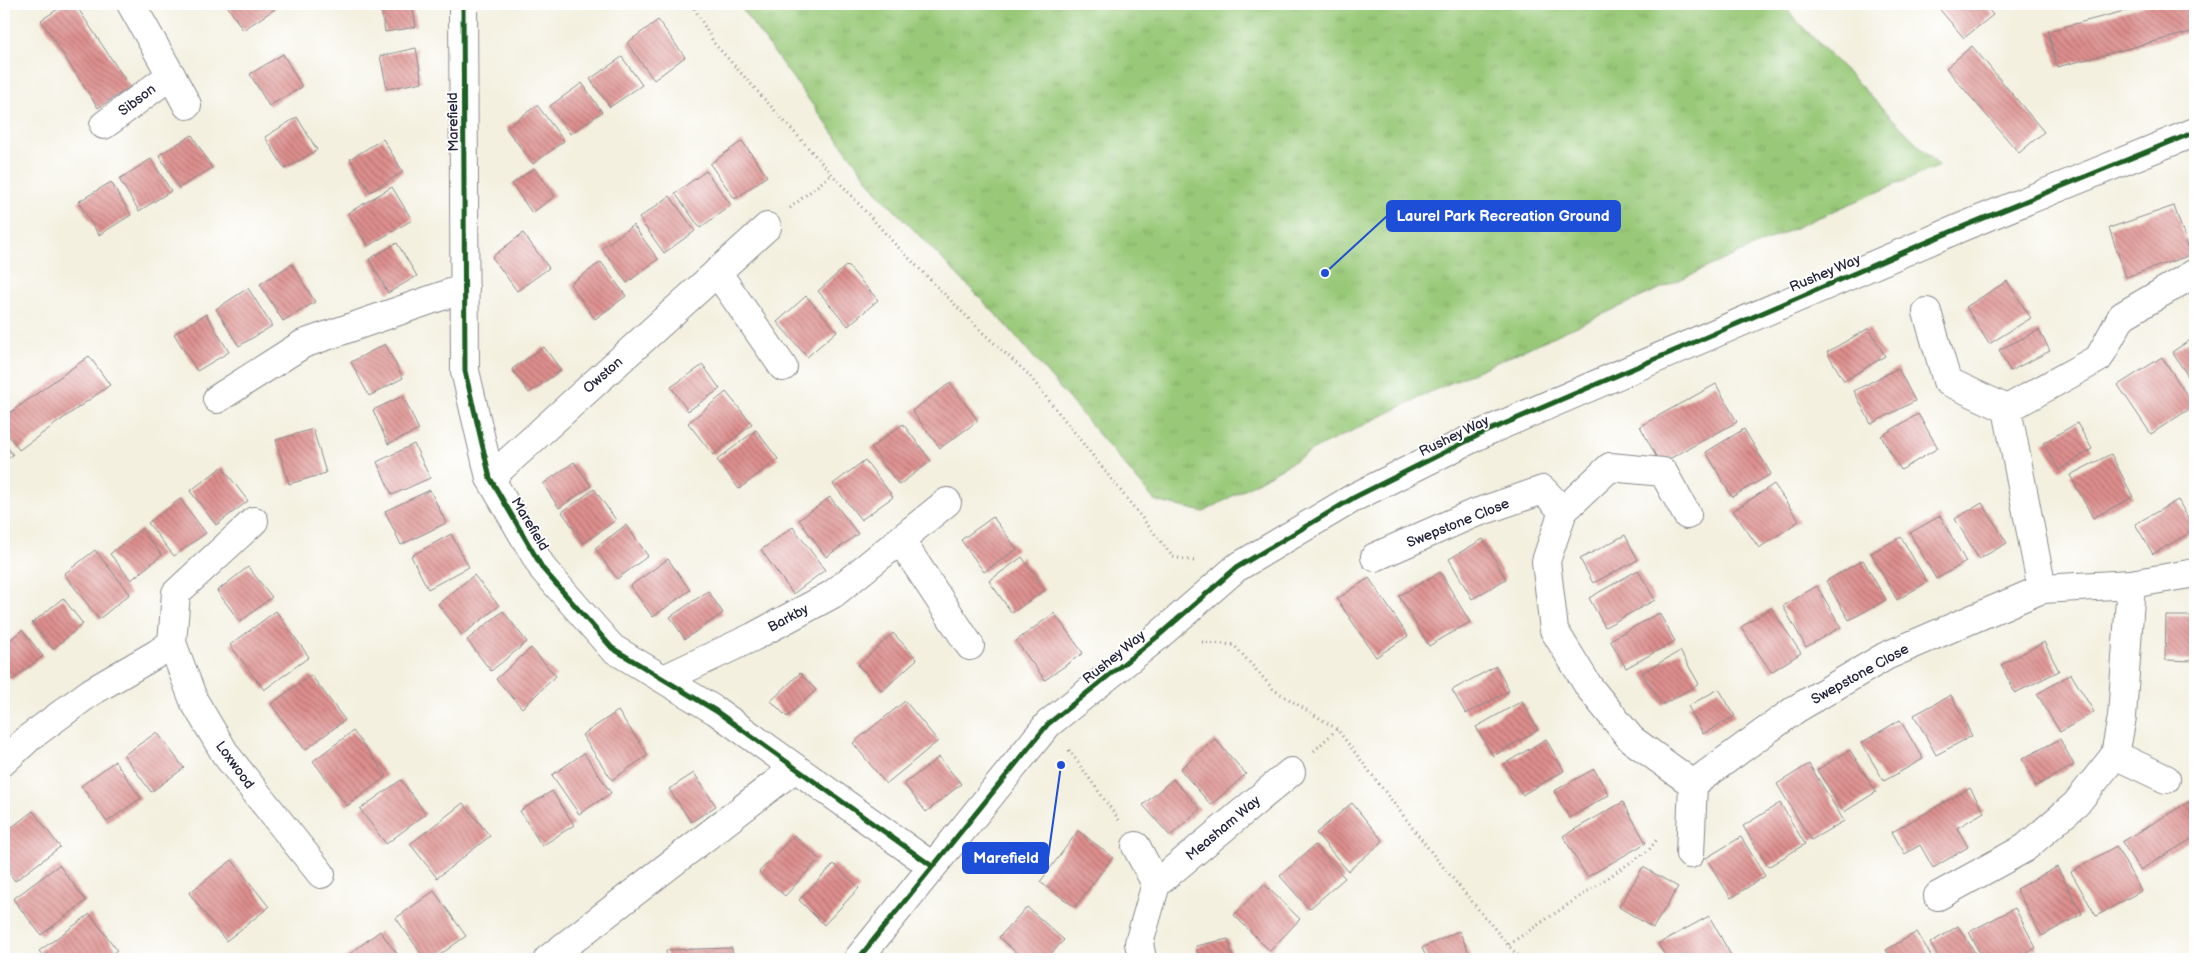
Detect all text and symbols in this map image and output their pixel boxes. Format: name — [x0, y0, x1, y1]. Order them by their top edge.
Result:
street label: Sibson — [115, 80, 159, 120]
street label: Marefield — [444, 92, 462, 152]
callout: Laurel Park Recreation Ground — [1387, 201, 1620, 231]
text: Laurel Park Recreation Ground — [1396, 207, 1610, 226]
street label: Rushey Way — [1787, 250, 1864, 296]
street label: Owston — [580, 353, 626, 397]
street label: Rushey Way — [1416, 412, 1492, 460]
street label: Marefield — [507, 494, 553, 554]
street label: Swepstone Close — [1404, 495, 1512, 551]
street label: Barkby — [765, 600, 812, 636]
street label: Rushey Way — [1079, 626, 1149, 687]
street label: Swepstone Close — [1808, 640, 1912, 708]
street label: Loxwood — [212, 738, 258, 792]
street label: Measham Way — [1182, 792, 1264, 864]
callout: Marefield — [963, 843, 1048, 873]
text: Marefield — [973, 849, 1039, 868]

